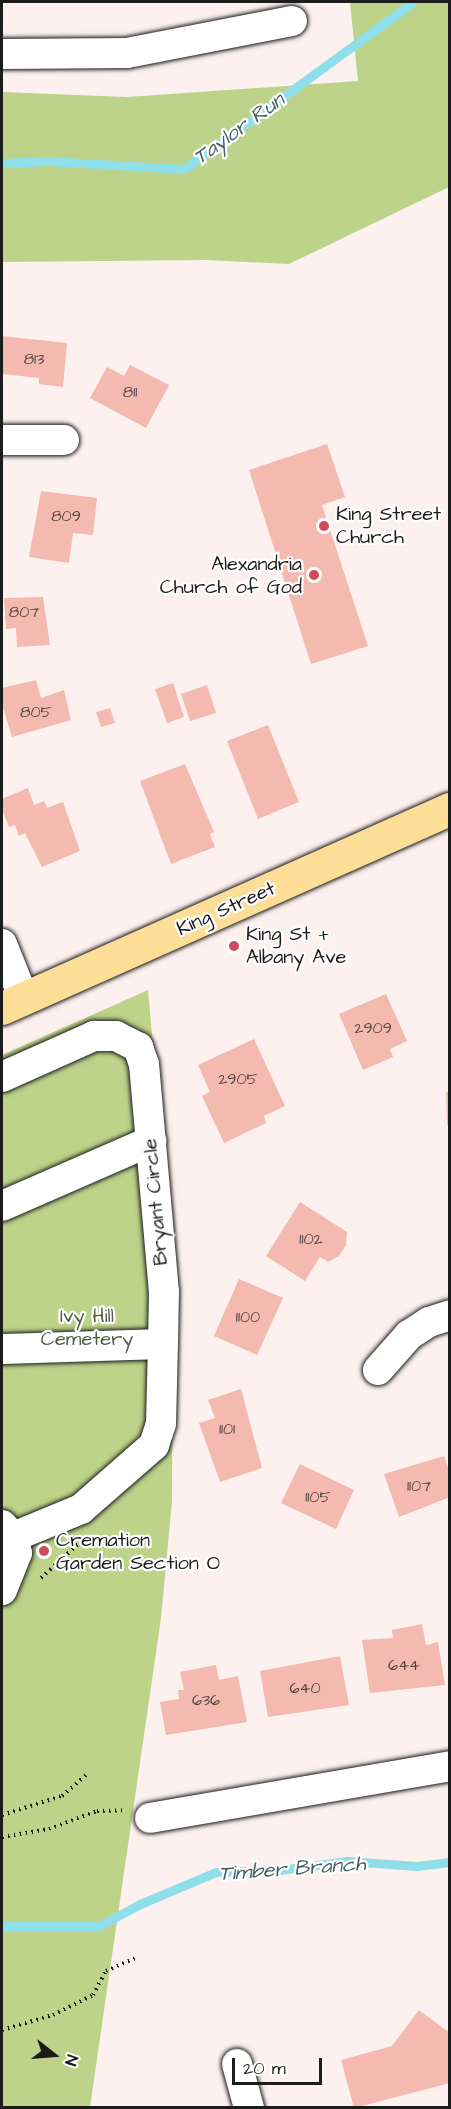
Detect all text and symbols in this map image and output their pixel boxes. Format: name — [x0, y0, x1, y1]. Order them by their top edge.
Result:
water label: Taylor Run — [188, 87, 290, 171]
house number: 813 — [24, 349, 44, 369]
house number: 811 — [123, 382, 137, 402]
place label: King Street Church — [336, 502, 441, 549]
house number: 809 — [51, 506, 81, 526]
marker: King Street Church — [317, 519, 331, 533]
place label: Alexandria Church of God — [160, 552, 302, 599]
marker: Alexandria Church of God — [307, 568, 321, 582]
house number: 807 — [9, 602, 39, 622]
house number: 805 — [20, 702, 52, 722]
street label: King Street — [173, 877, 279, 941]
place label: King St + Albany Ave — [246, 922, 346, 969]
marker: King St + Albany Ave — [227, 939, 241, 953]
house number: 2909 — [354, 1018, 392, 1038]
house number: 2905 — [218, 1069, 258, 1089]
street label: Bryant Circle — [138, 1138, 174, 1266]
house number: 1102 — [299, 1229, 323, 1249]
park label: Ivy Hill Cemetery — [41, 1304, 133, 1351]
house number: 1100 — [236, 1307, 260, 1327]
house number: 1101 — [219, 1419, 235, 1439]
house number: 1107 — [407, 1476, 431, 1496]
house number: 1105 — [305, 1487, 331, 1507]
place label: Cremation Garden Section O — [56, 1528, 220, 1575]
marker: Cremation Garden Section O — [37, 1544, 51, 1558]
house number: 644 — [388, 1655, 420, 1675]
house number: 640 — [289, 1678, 321, 1698]
house number: 636 — [192, 1690, 220, 1710]
water label: Timber Branch — [218, 1851, 366, 1887]
north arrow — [24, 2025, 84, 2085]
scale bar — [235, 2046, 325, 2084]
text: N — [59, 2052, 83, 2068]
text: 20 m — [243, 2056, 286, 2081]

